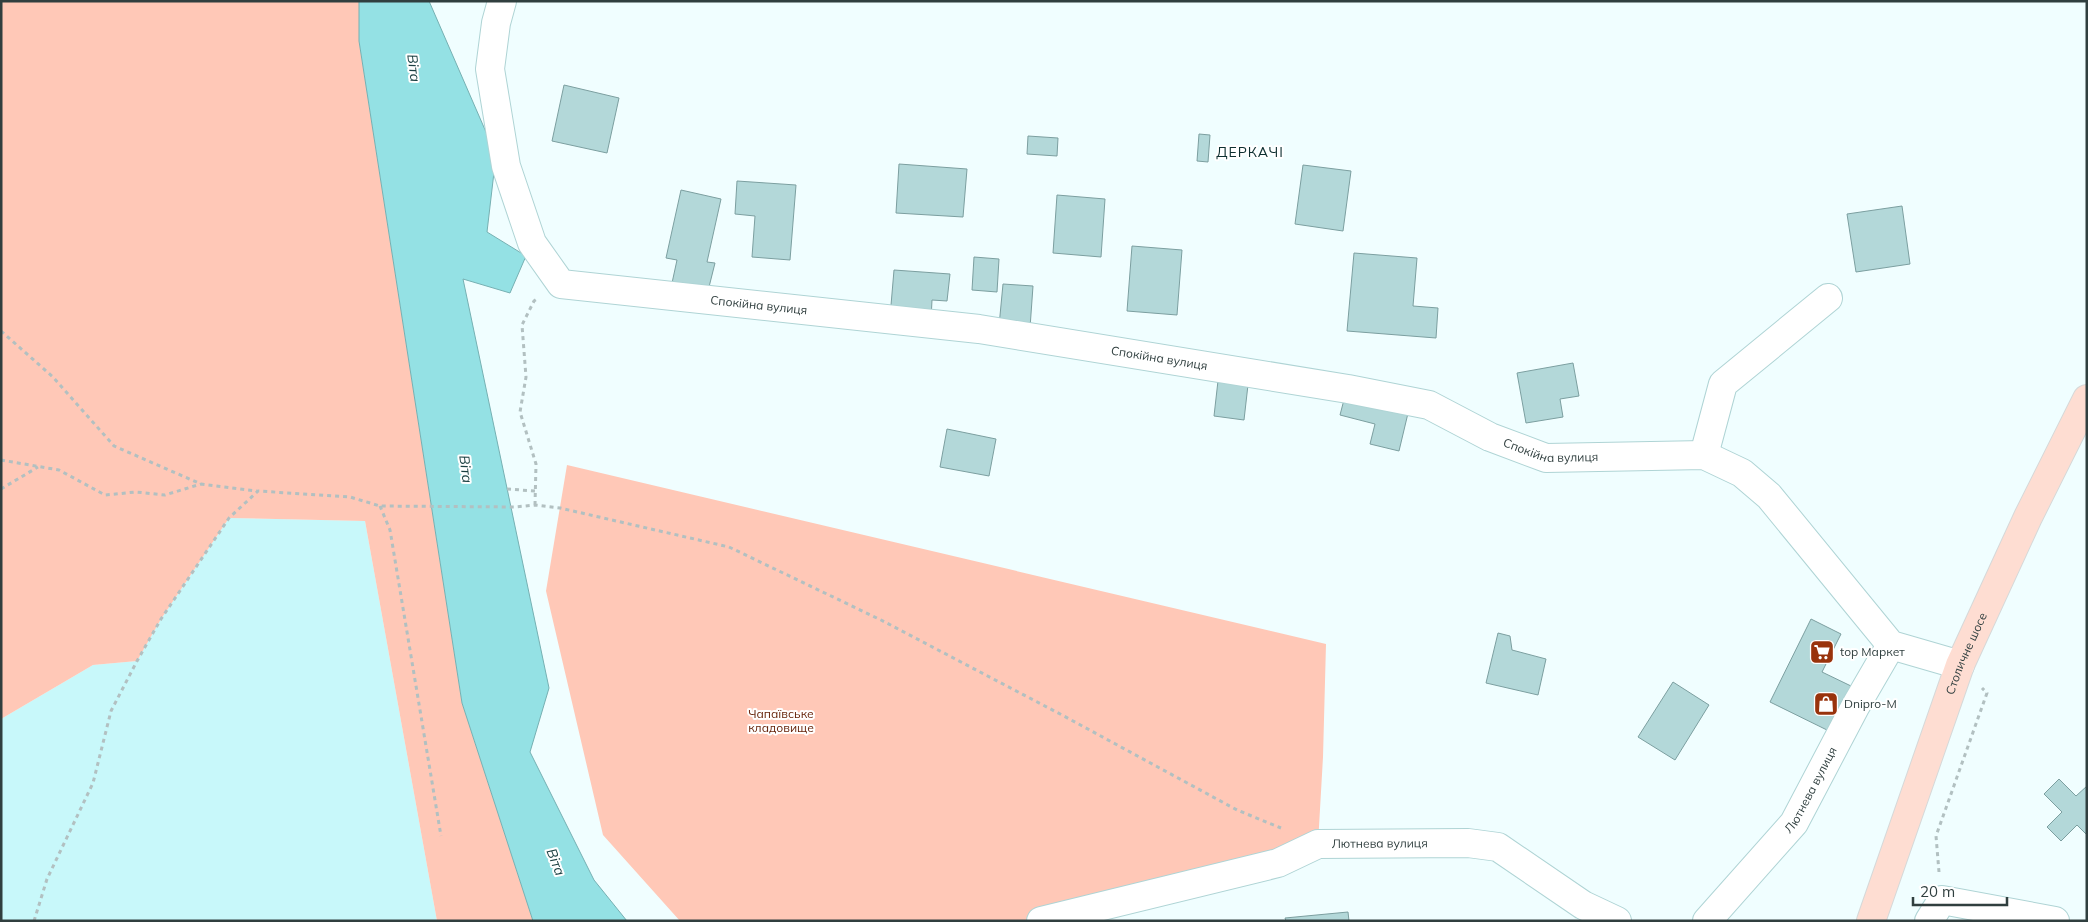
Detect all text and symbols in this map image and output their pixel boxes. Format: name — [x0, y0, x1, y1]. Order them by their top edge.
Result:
water label: Віта — [403, 53, 425, 83]
district label: ДЕРКАЧІ — [1216, 143, 1284, 161]
street label: Спокійна вулиця — [710, 292, 808, 317]
street label: Спокійна вулиця — [1110, 343, 1209, 373]
street label: Спокійна вулиця — [1501, 435, 1598, 465]
water label: Віта — [455, 454, 477, 484]
street label: Столичне шосе — [1942, 610, 1990, 697]
supermarket icon: top Маркет — [1809, 639, 1835, 665]
place label: top Маркет — [1840, 644, 1905, 659]
shop icon: Dnipro-M — [1813, 691, 1839, 717]
place label: Dnipro-M — [1844, 696, 1897, 711]
park label: Чапаївське кладовище — [748, 706, 814, 735]
street label: Лютнева вулиця — [1781, 744, 1840, 836]
street label: Лютнева вулиця — [1332, 835, 1428, 851]
water label: Віта — [543, 846, 570, 879]
scale bar — [1913, 874, 2007, 906]
text: 20 m — [1920, 882, 1955, 901]

